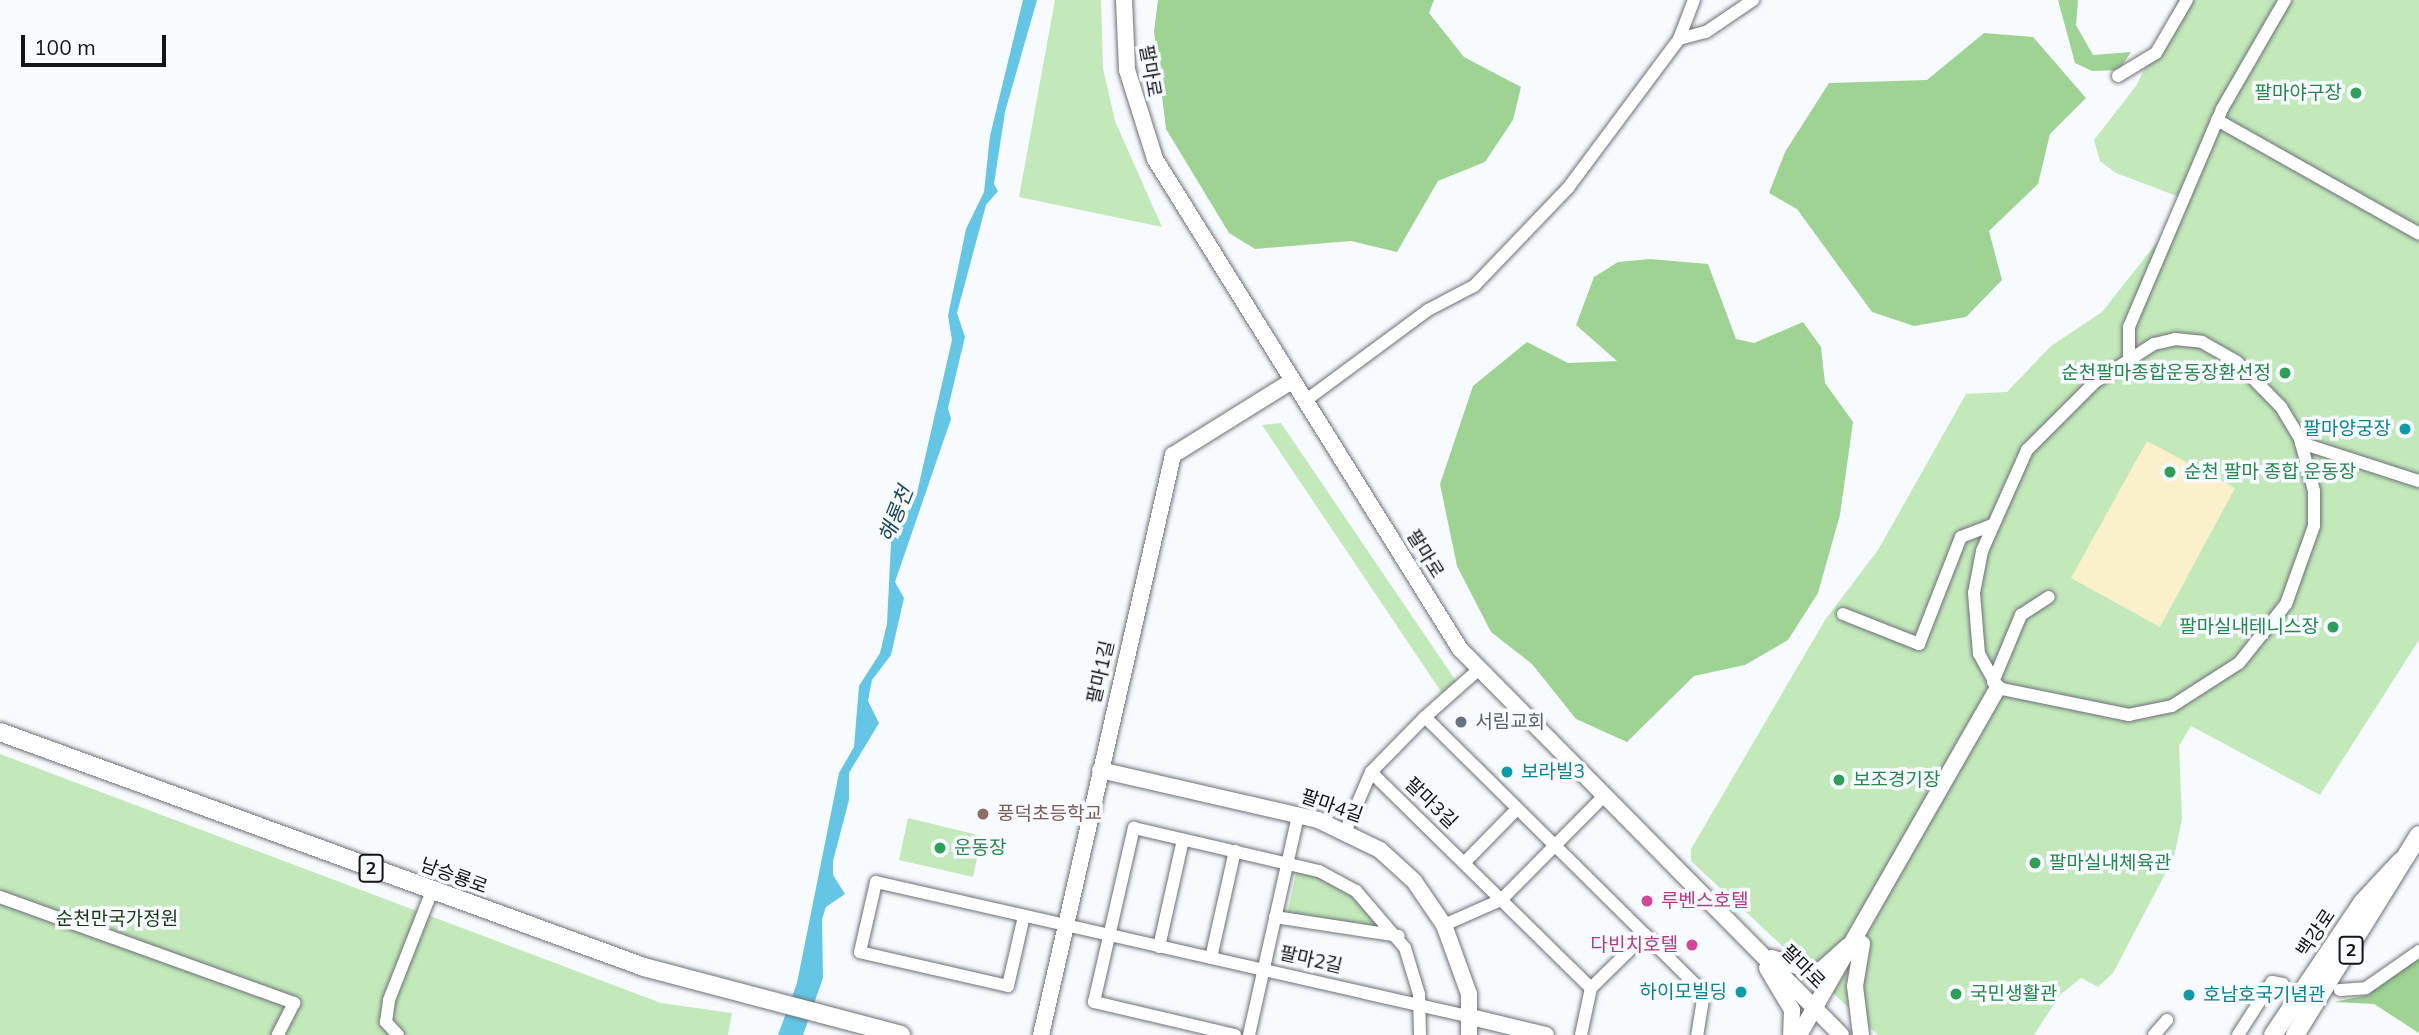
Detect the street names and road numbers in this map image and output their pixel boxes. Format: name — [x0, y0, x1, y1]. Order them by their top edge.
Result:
street label: 팔마로 — [1134, 43, 1166, 99]
street label: 팔마로 — [1401, 526, 1449, 582]
street label: 팔마1길 — [1083, 638, 1119, 706]
street label: 팔마3길 — [1400, 773, 1462, 833]
street label: 팔마4길 — [1298, 785, 1366, 827]
street label: 남승룡로 — [417, 853, 491, 899]
road number: 2 — [357, 854, 385, 882]
street label: 백강로 — [2292, 905, 2340, 961]
road number: 2 — [2337, 936, 2365, 965]
street label: 팔마로 — [1776, 940, 1830, 994]
street label: 팔마2길 — [1277, 942, 1345, 978]

